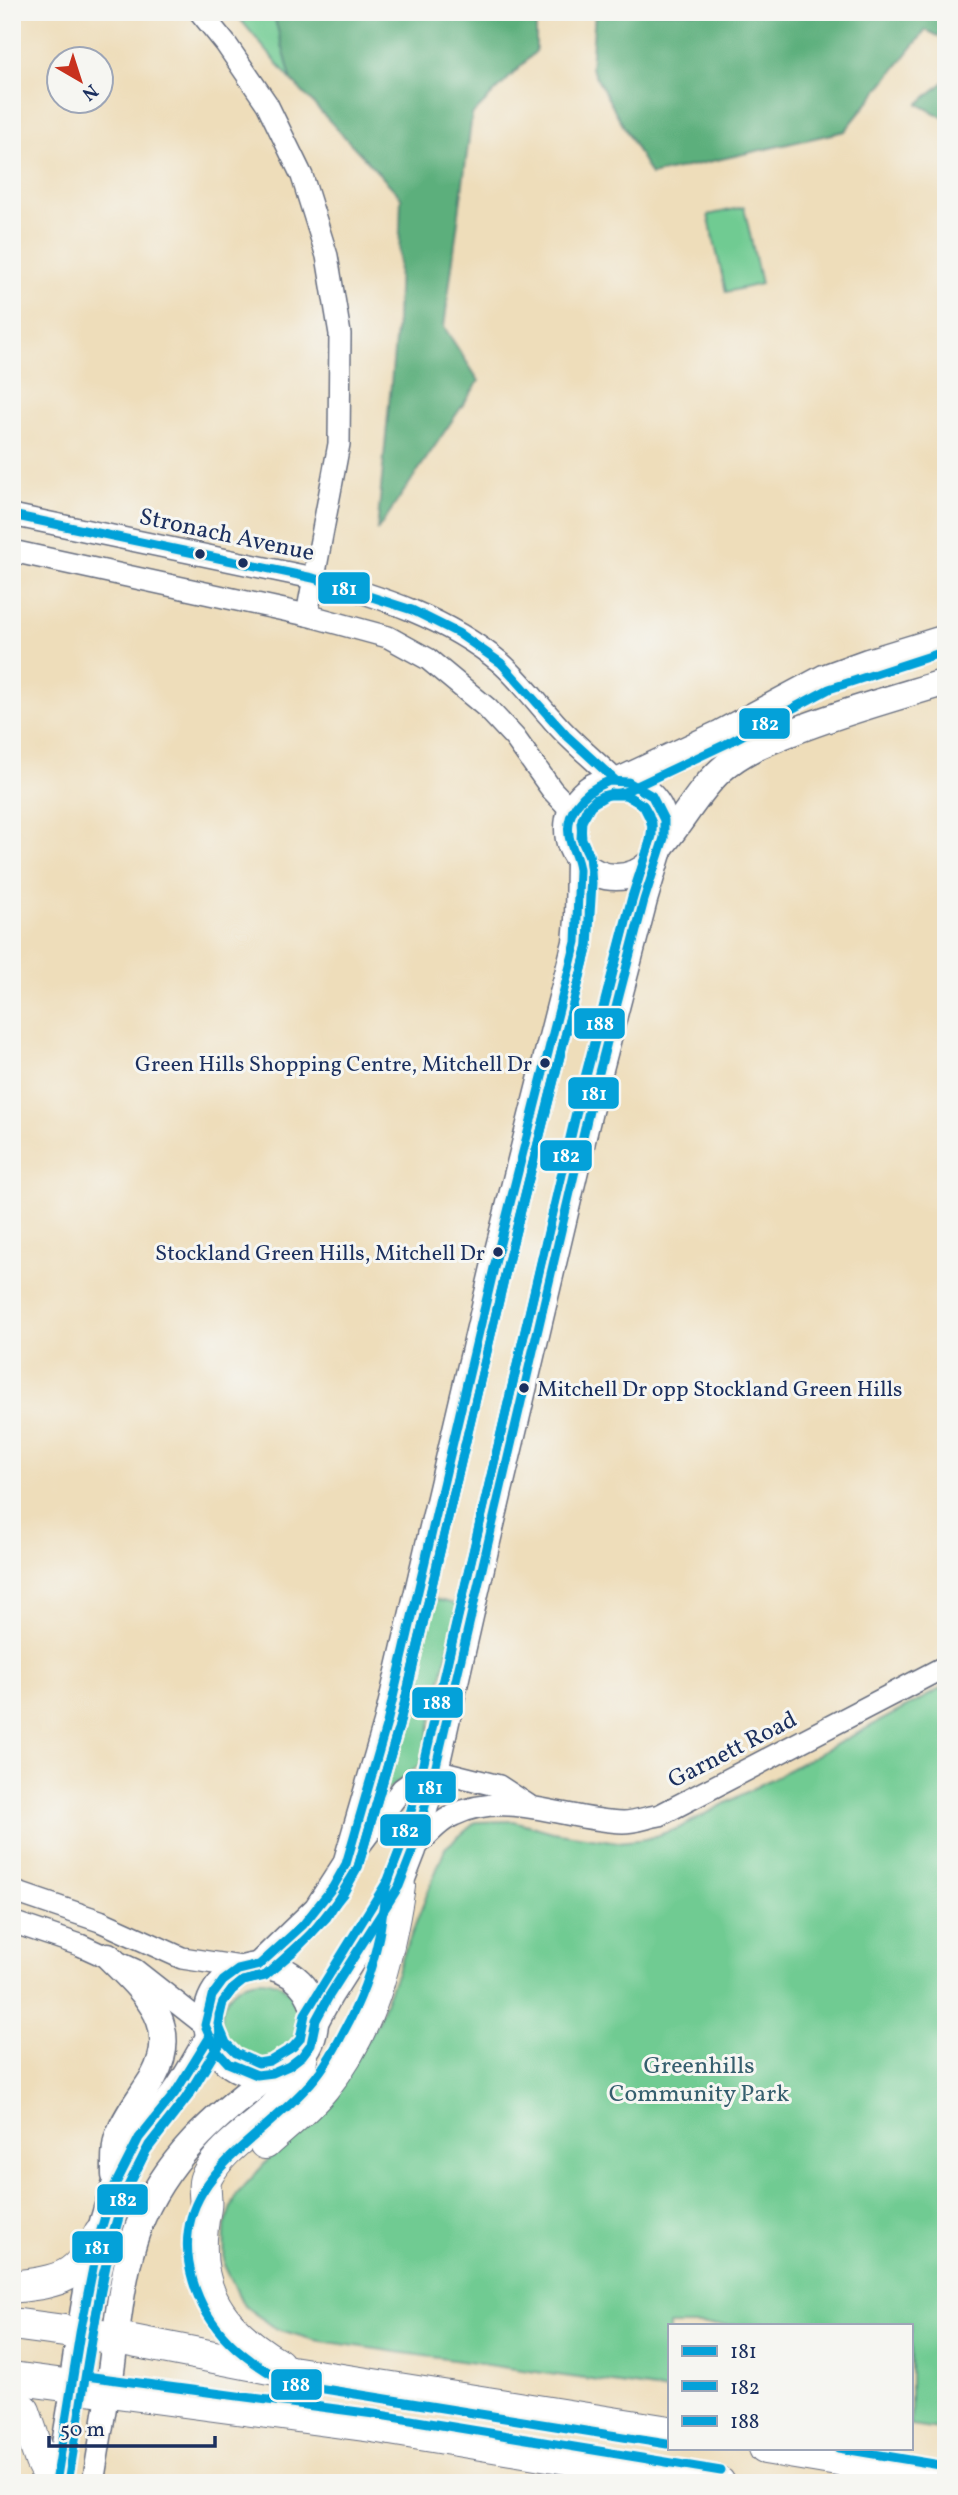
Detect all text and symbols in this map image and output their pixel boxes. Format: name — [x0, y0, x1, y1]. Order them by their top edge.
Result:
north arrow — [46, 46, 116, 116]
text: N — [76, 77, 103, 106]
street label: Stronach Avenue — [136, 501, 317, 571]
unlabelled marker — [193, 547, 207, 561]
unlabelled marker — [236, 556, 250, 570]
line badge: 181 — [317, 571, 371, 605]
text: 181 — [331, 577, 357, 603]
line badge: 182 — [738, 707, 791, 740]
text: 182 — [751, 712, 779, 738]
line badge: 188 — [573, 1007, 626, 1040]
text: 188 — [586, 1012, 614, 1038]
place label: Green Hills Shopping Centre, Mitchell Dr — [135, 1050, 532, 1081]
marker: Green Hills Shopping Centre, Mitchell Dr — [538, 1056, 552, 1070]
line badge: 181 — [567, 1076, 620, 1110]
text: 181 — [581, 1082, 607, 1108]
line badge: 182 — [539, 1139, 593, 1172]
text: 182 — [552, 1144, 580, 1170]
place label: Stockland Green Hills, Mitchell Dr — [155, 1239, 485, 1270]
marker: Stockland Green Hills, Mitchell Dr — [491, 1245, 505, 1259]
place label: Mitchell Dr opp Stockland Green Hills — [537, 1375, 903, 1406]
marker: Mitchell Dr opp Stockland Green Hills — [517, 1381, 531, 1395]
line badge: 188 — [411, 1686, 464, 1719]
text: 188 — [423, 1691, 451, 1717]
street label: Garnett Road — [662, 1704, 803, 1798]
line badge: 181 — [404, 1770, 457, 1804]
text: 181 — [417, 1776, 443, 1802]
line badge: 182 — [379, 1813, 432, 1847]
text: 182 — [391, 1819, 419, 1845]
park label: Greenhills Community Park — [609, 2050, 789, 2112]
line badge: 182 — [96, 2183, 149, 2216]
text: 182 — [109, 2188, 137, 2214]
line badge: 181 — [71, 2230, 124, 2264]
text: 181 — [84, 2236, 110, 2262]
legend — [668, 2324, 912, 2450]
text: 181 — [730, 2338, 757, 2367]
line badge: 188 — [270, 2368, 323, 2401]
text: 188 — [282, 2373, 310, 2399]
text: 182 — [730, 2374, 760, 2403]
scale bar — [49, 2404, 215, 2448]
text: 188 — [730, 2408, 759, 2437]
text: 50 m — [60, 2416, 105, 2445]

